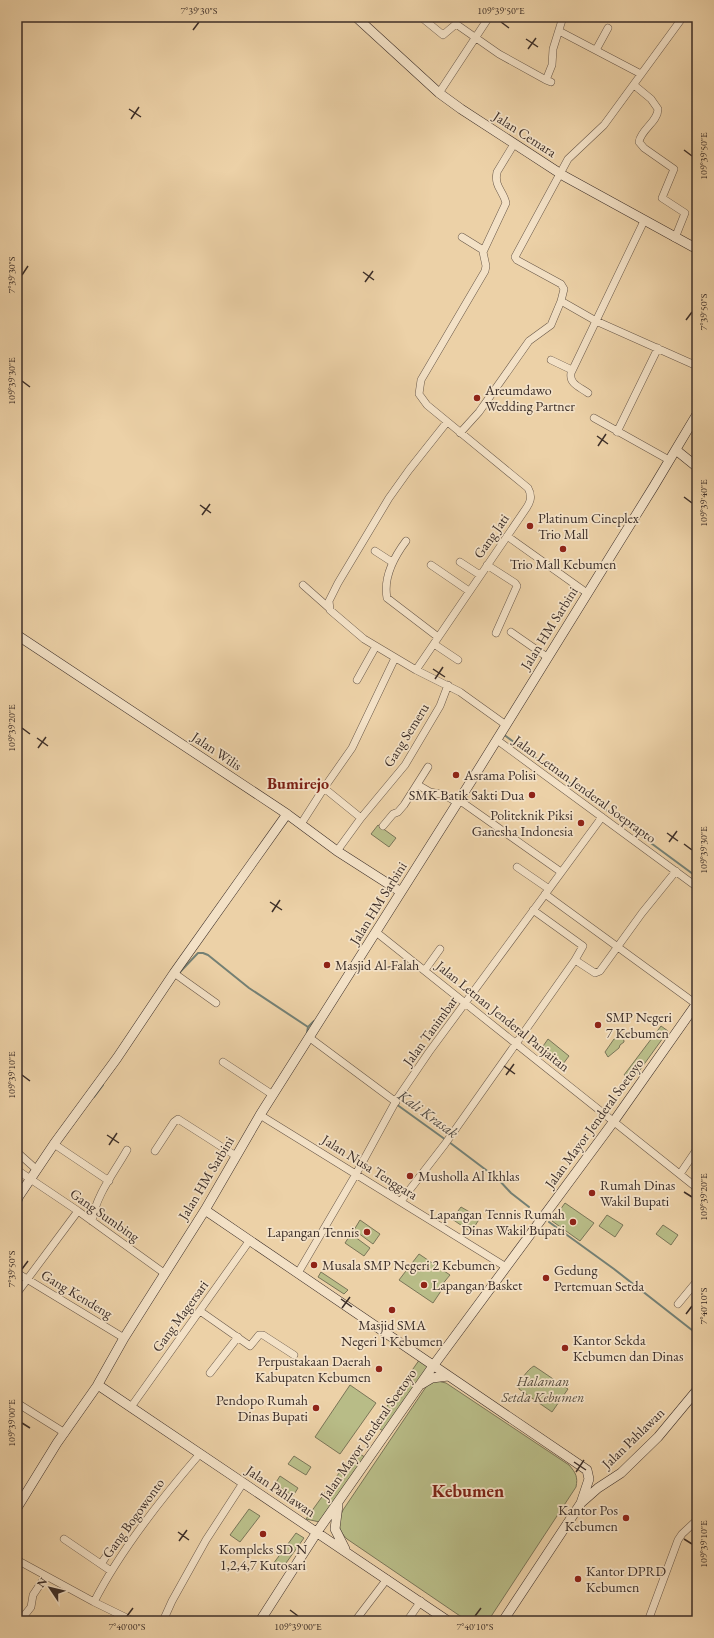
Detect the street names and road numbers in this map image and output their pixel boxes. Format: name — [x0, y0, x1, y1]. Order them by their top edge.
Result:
street label: Jalan Cemara — [489, 106, 560, 161]
street label: Gang Jati — [469, 510, 513, 562]
street label: Jalan HM Sarbini — [516, 583, 582, 674]
street label: Gang Semeru — [379, 699, 433, 770]
street label: Jalan Wilis — [188, 727, 246, 775]
street label: Jalan Letnan Jenderal Soeprapto — [509, 730, 660, 847]
street label: Jalan HM Sarbini — [345, 858, 411, 949]
street label: Jalan Letnan Jenderal Panjaitan — [432, 956, 574, 1076]
street label: Jalan Tanimbar — [398, 992, 462, 1070]
street label: Jalan Mayor Jenderal Soetoyo — [540, 1054, 647, 1192]
street label: Jalan Nusa Tenggara — [318, 1130, 422, 1204]
street label: Jalan HM Sarbini — [173, 1132, 238, 1224]
street label: Gang Sumbing — [67, 1184, 144, 1246]
street label: Gang Kendeng — [38, 1266, 117, 1323]
street label: Gang Magersari — [148, 1276, 212, 1355]
street label: Jalan Mayor Jenderal Soetoyo — [315, 1365, 420, 1504]
street label: Jalan Pahlawan — [597, 1403, 669, 1473]
street label: Jalan Pahlawan — [242, 1461, 320, 1521]
street label: Gang Bogowonto — [98, 1474, 168, 1562]

